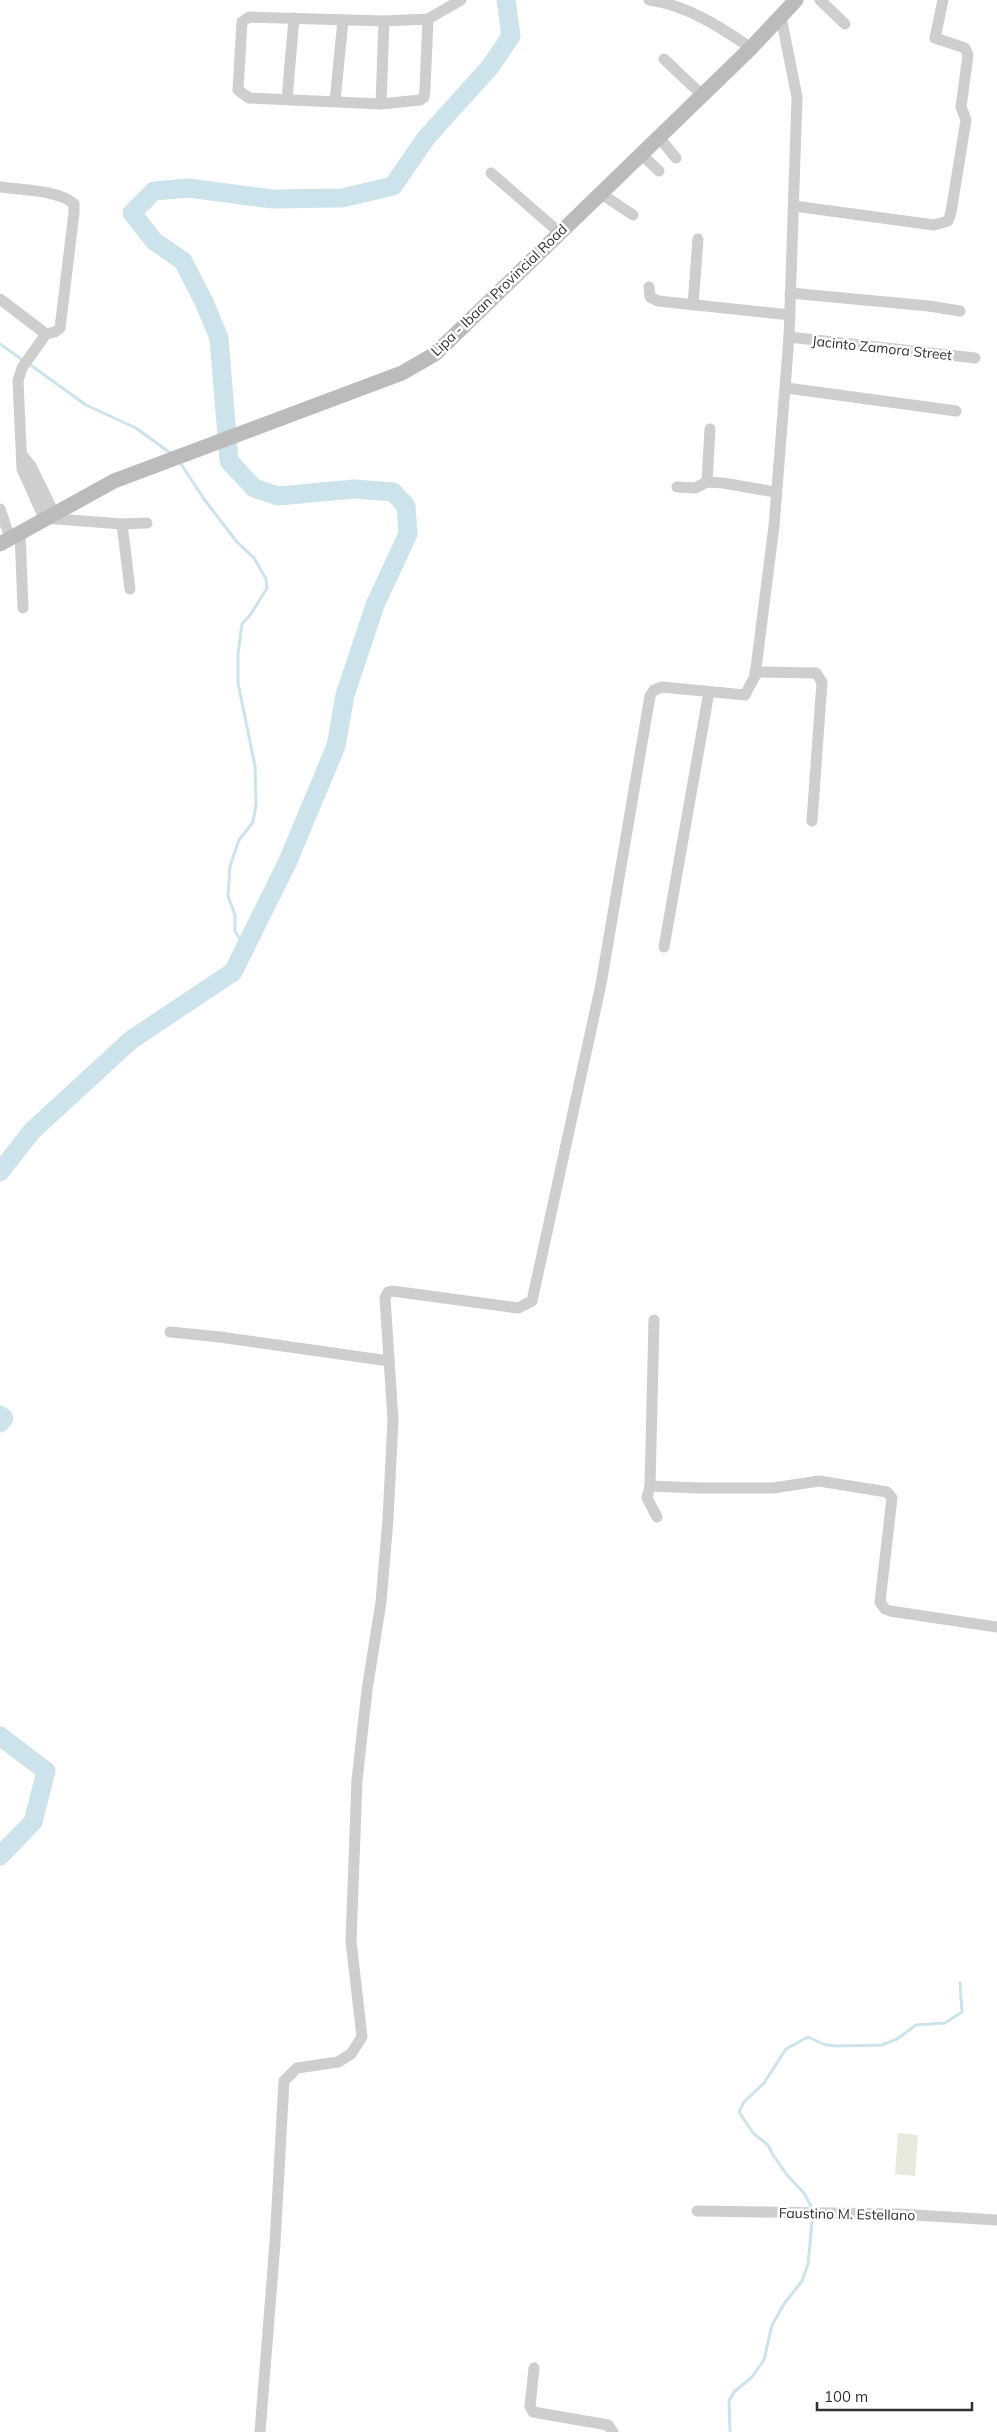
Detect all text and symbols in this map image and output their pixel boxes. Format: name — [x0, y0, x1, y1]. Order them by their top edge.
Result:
street label: Lipa - Ibaan Provincial Road — [427, 220, 571, 360]
street label: Jacinto Zamora Street — [811, 332, 953, 364]
street label: Faustino M. Estellano — [779, 2204, 915, 2224]
scale bar — [817, 2380, 972, 2412]
text: 100 m — [824, 2387, 868, 2406]

